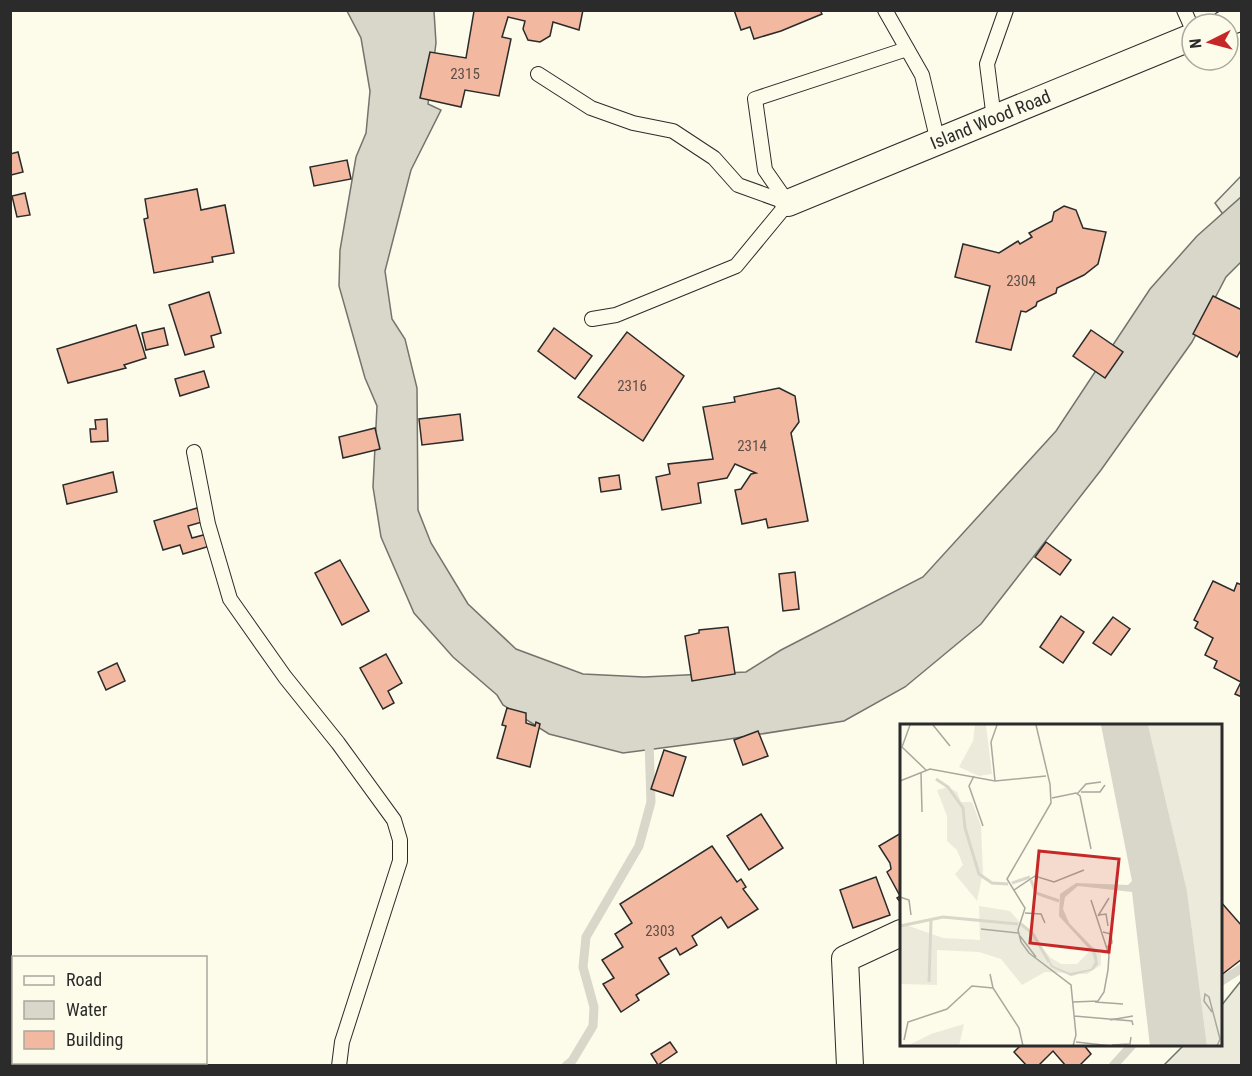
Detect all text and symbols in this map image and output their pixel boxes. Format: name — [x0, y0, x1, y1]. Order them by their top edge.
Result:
north arrow — [1180, 12, 1240, 72]
text: N — [1186, 38, 1206, 49]
house number: 2315 — [450, 65, 480, 83]
street label: Island Wood Road — [927, 85, 1054, 153]
house number: 2304 — [1006, 272, 1036, 290]
house number: 2316 — [617, 377, 647, 395]
house number: 2314 — [737, 437, 767, 455]
inset map — [900, 724, 1222, 1046]
house number: 2303 — [645, 922, 675, 940]
legend — [12, 956, 207, 1064]
text: Road — [66, 969, 102, 990]
text: Water — [66, 999, 108, 1020]
text: Building — [66, 1029, 123, 1050]

